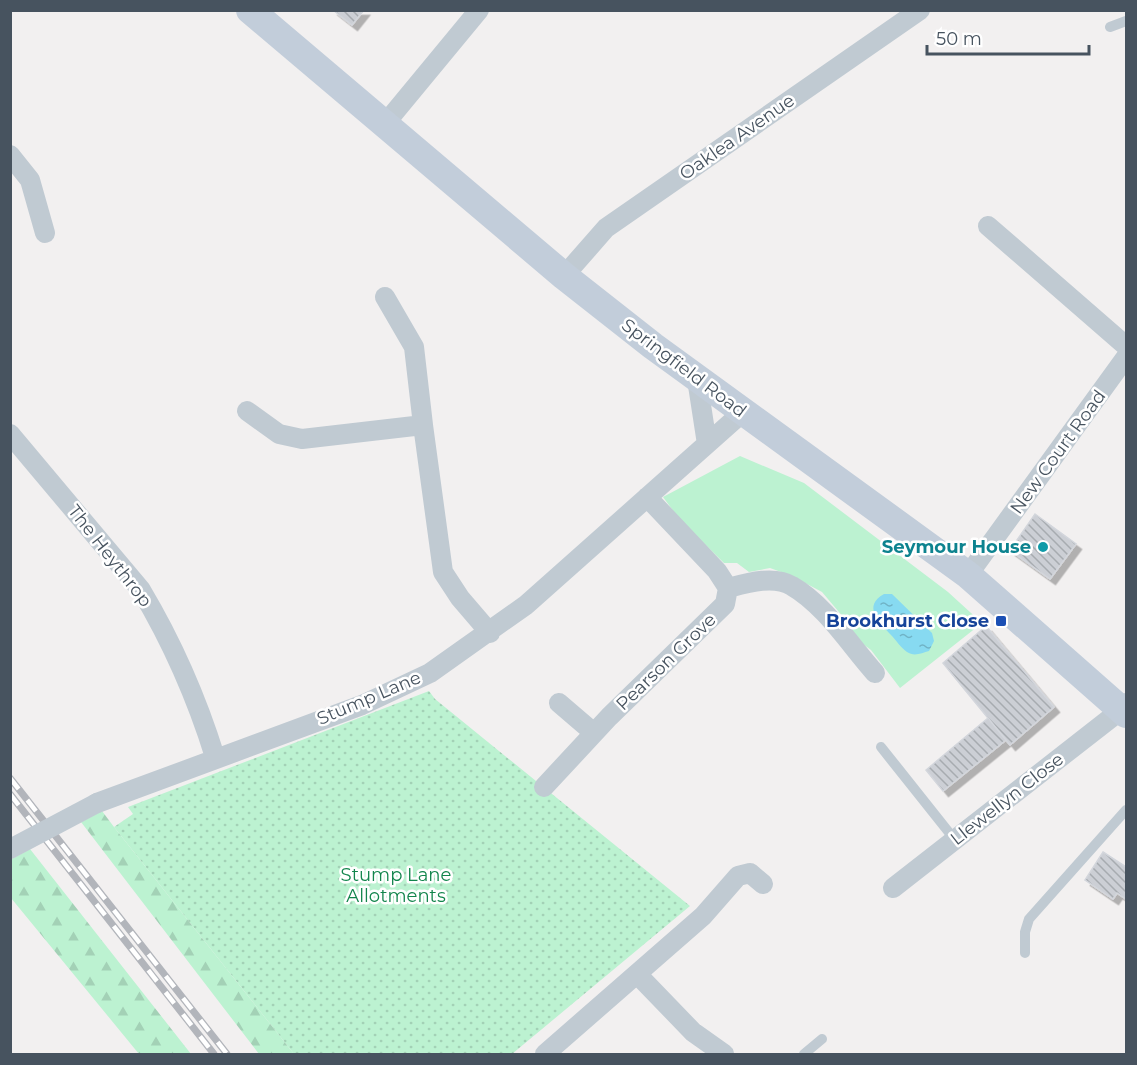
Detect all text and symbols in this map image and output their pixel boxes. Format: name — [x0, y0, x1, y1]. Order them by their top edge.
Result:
scale bar — [927, 18, 1089, 56]
text: 50 m — [936, 28, 982, 50]
street label: Oaklea Avenue — [675, 89, 799, 185]
street label: Springfield Road — [617, 314, 751, 422]
street label: New Court Road — [1006, 386, 1110, 518]
street label: The Heythrop — [63, 501, 157, 611]
place label: Seymour House — [882, 536, 1031, 558]
marker: Seymour House — [1036, 540, 1050, 554]
street label: Pearson Grove — [611, 609, 721, 715]
place label: Brookhurst Close — [826, 610, 989, 632]
marker: Brookhurst Close — [994, 614, 1008, 628]
street label: Stump Lane — [314, 666, 424, 730]
street label: Llewellyn Close — [946, 748, 1068, 850]
park label: Stump Lane Allotments — [341, 864, 451, 907]

